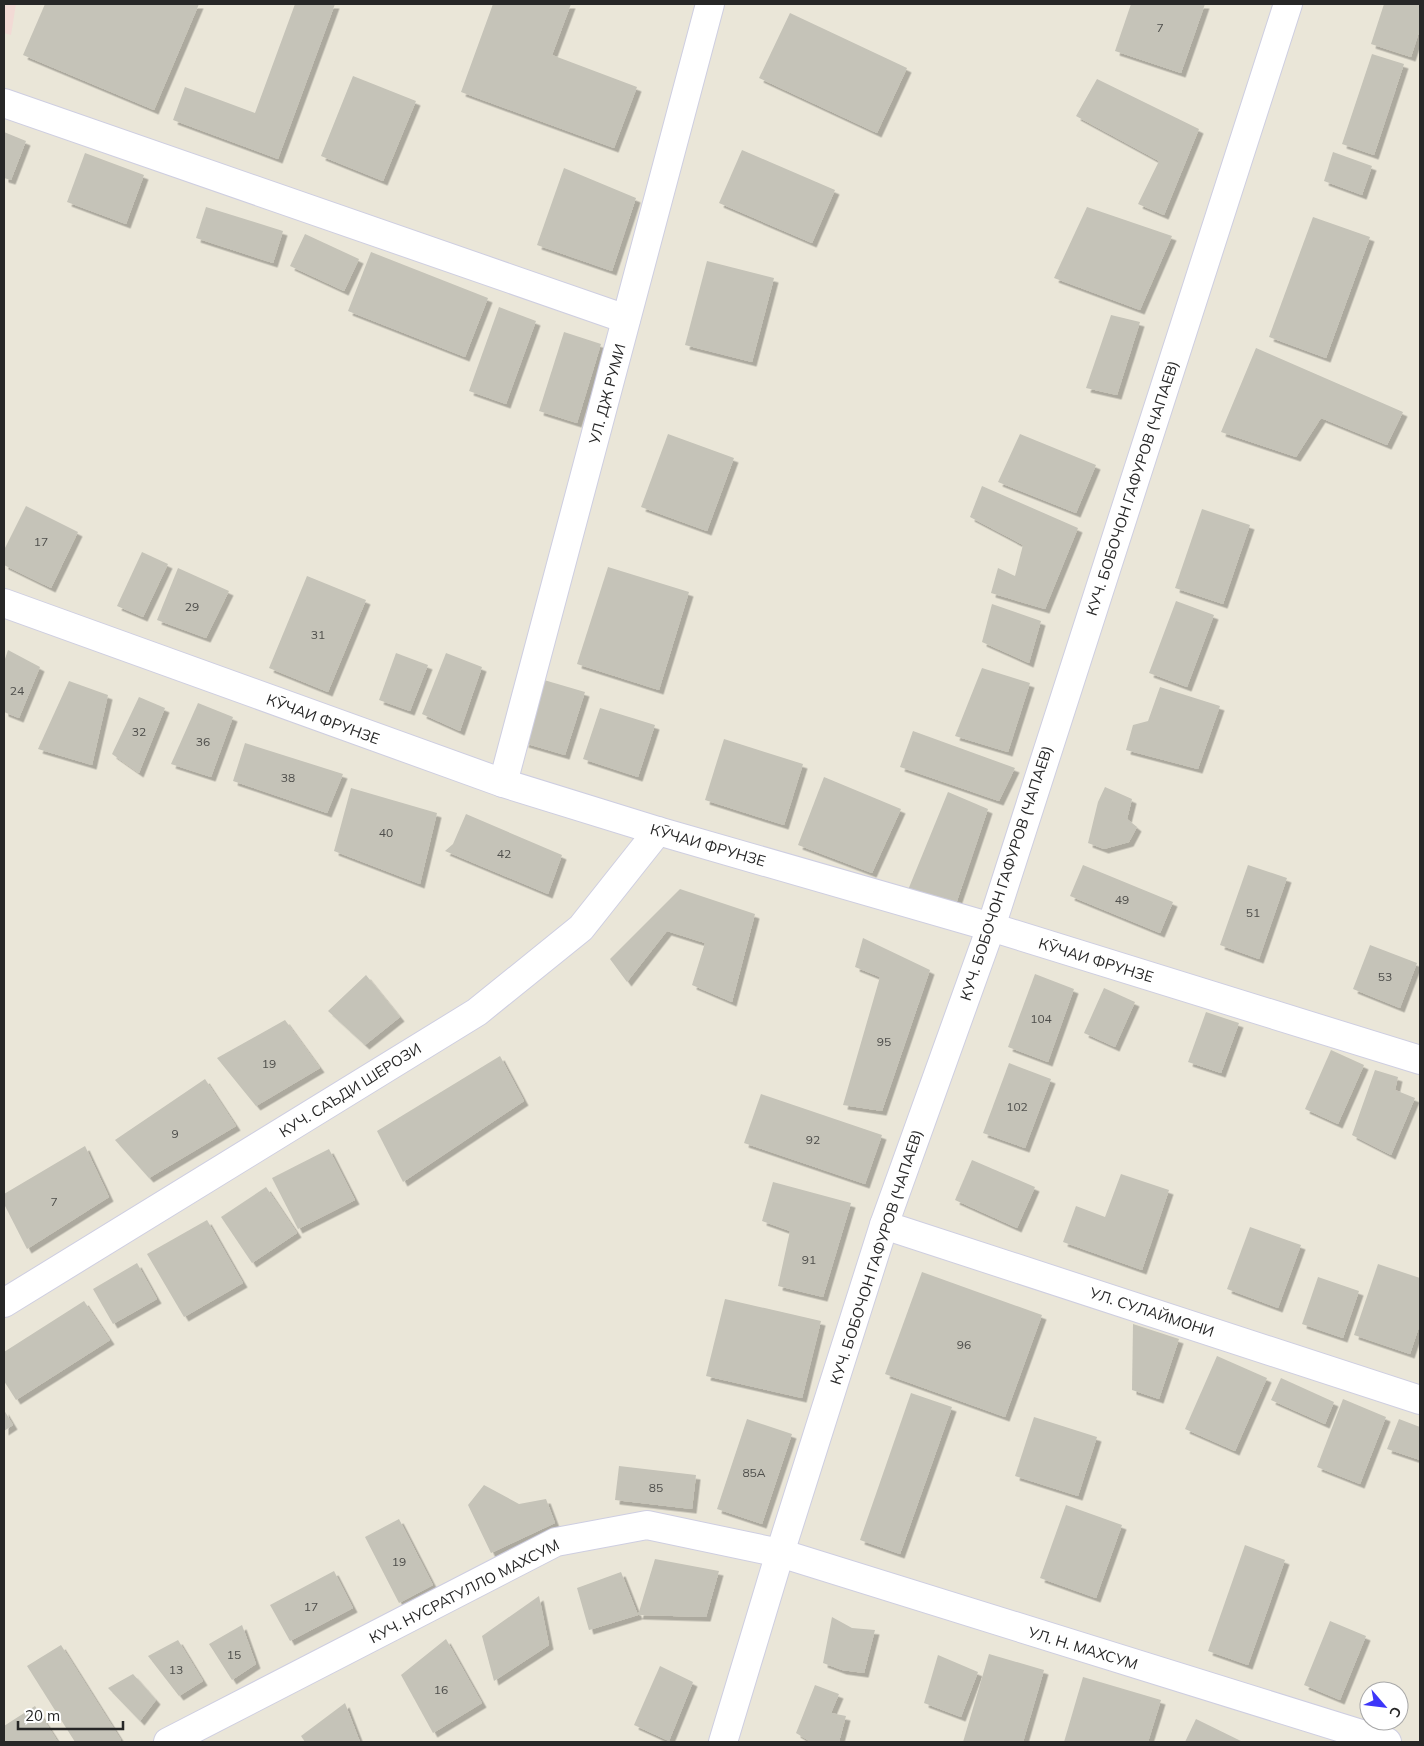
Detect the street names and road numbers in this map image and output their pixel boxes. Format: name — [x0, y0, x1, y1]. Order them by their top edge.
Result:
street label: УЛ. ДЖ РУМИ — [584, 342, 630, 447]
street label: КУЧ. БОБОЧОН ГАФУРОВ (ЧАПАЕВ) — [1082, 358, 1182, 618]
street label: КӮЧАИ ФРУНЗЕ — [264, 690, 382, 748]
street label: КУЧ. БОБОЧОН ГАФУРОВ (ЧАПАЕВ) — [956, 743, 1056, 1003]
street label: КӮЧАИ ФРУНЗЕ — [648, 819, 768, 871]
street label: КӮЧАИ ФРУНЗЕ — [1036, 933, 1156, 987]
street label: КУЧ. САЪДИ ШЕРОЗИ — [275, 1039, 425, 1141]
street label: КУЧ. БОБОЧОН ГАФУРОВ (ЧАПАЕВ) — [826, 1127, 926, 1387]
street label: УЛ. СУЛАЙМОНИ — [1086, 1283, 1217, 1341]
street label: КУЧ. НУСРАТУЛЛО МАХСУМ — [366, 1535, 562, 1647]
street label: УЛ. Н. МАХСУМ — [1025, 1622, 1140, 1674]

